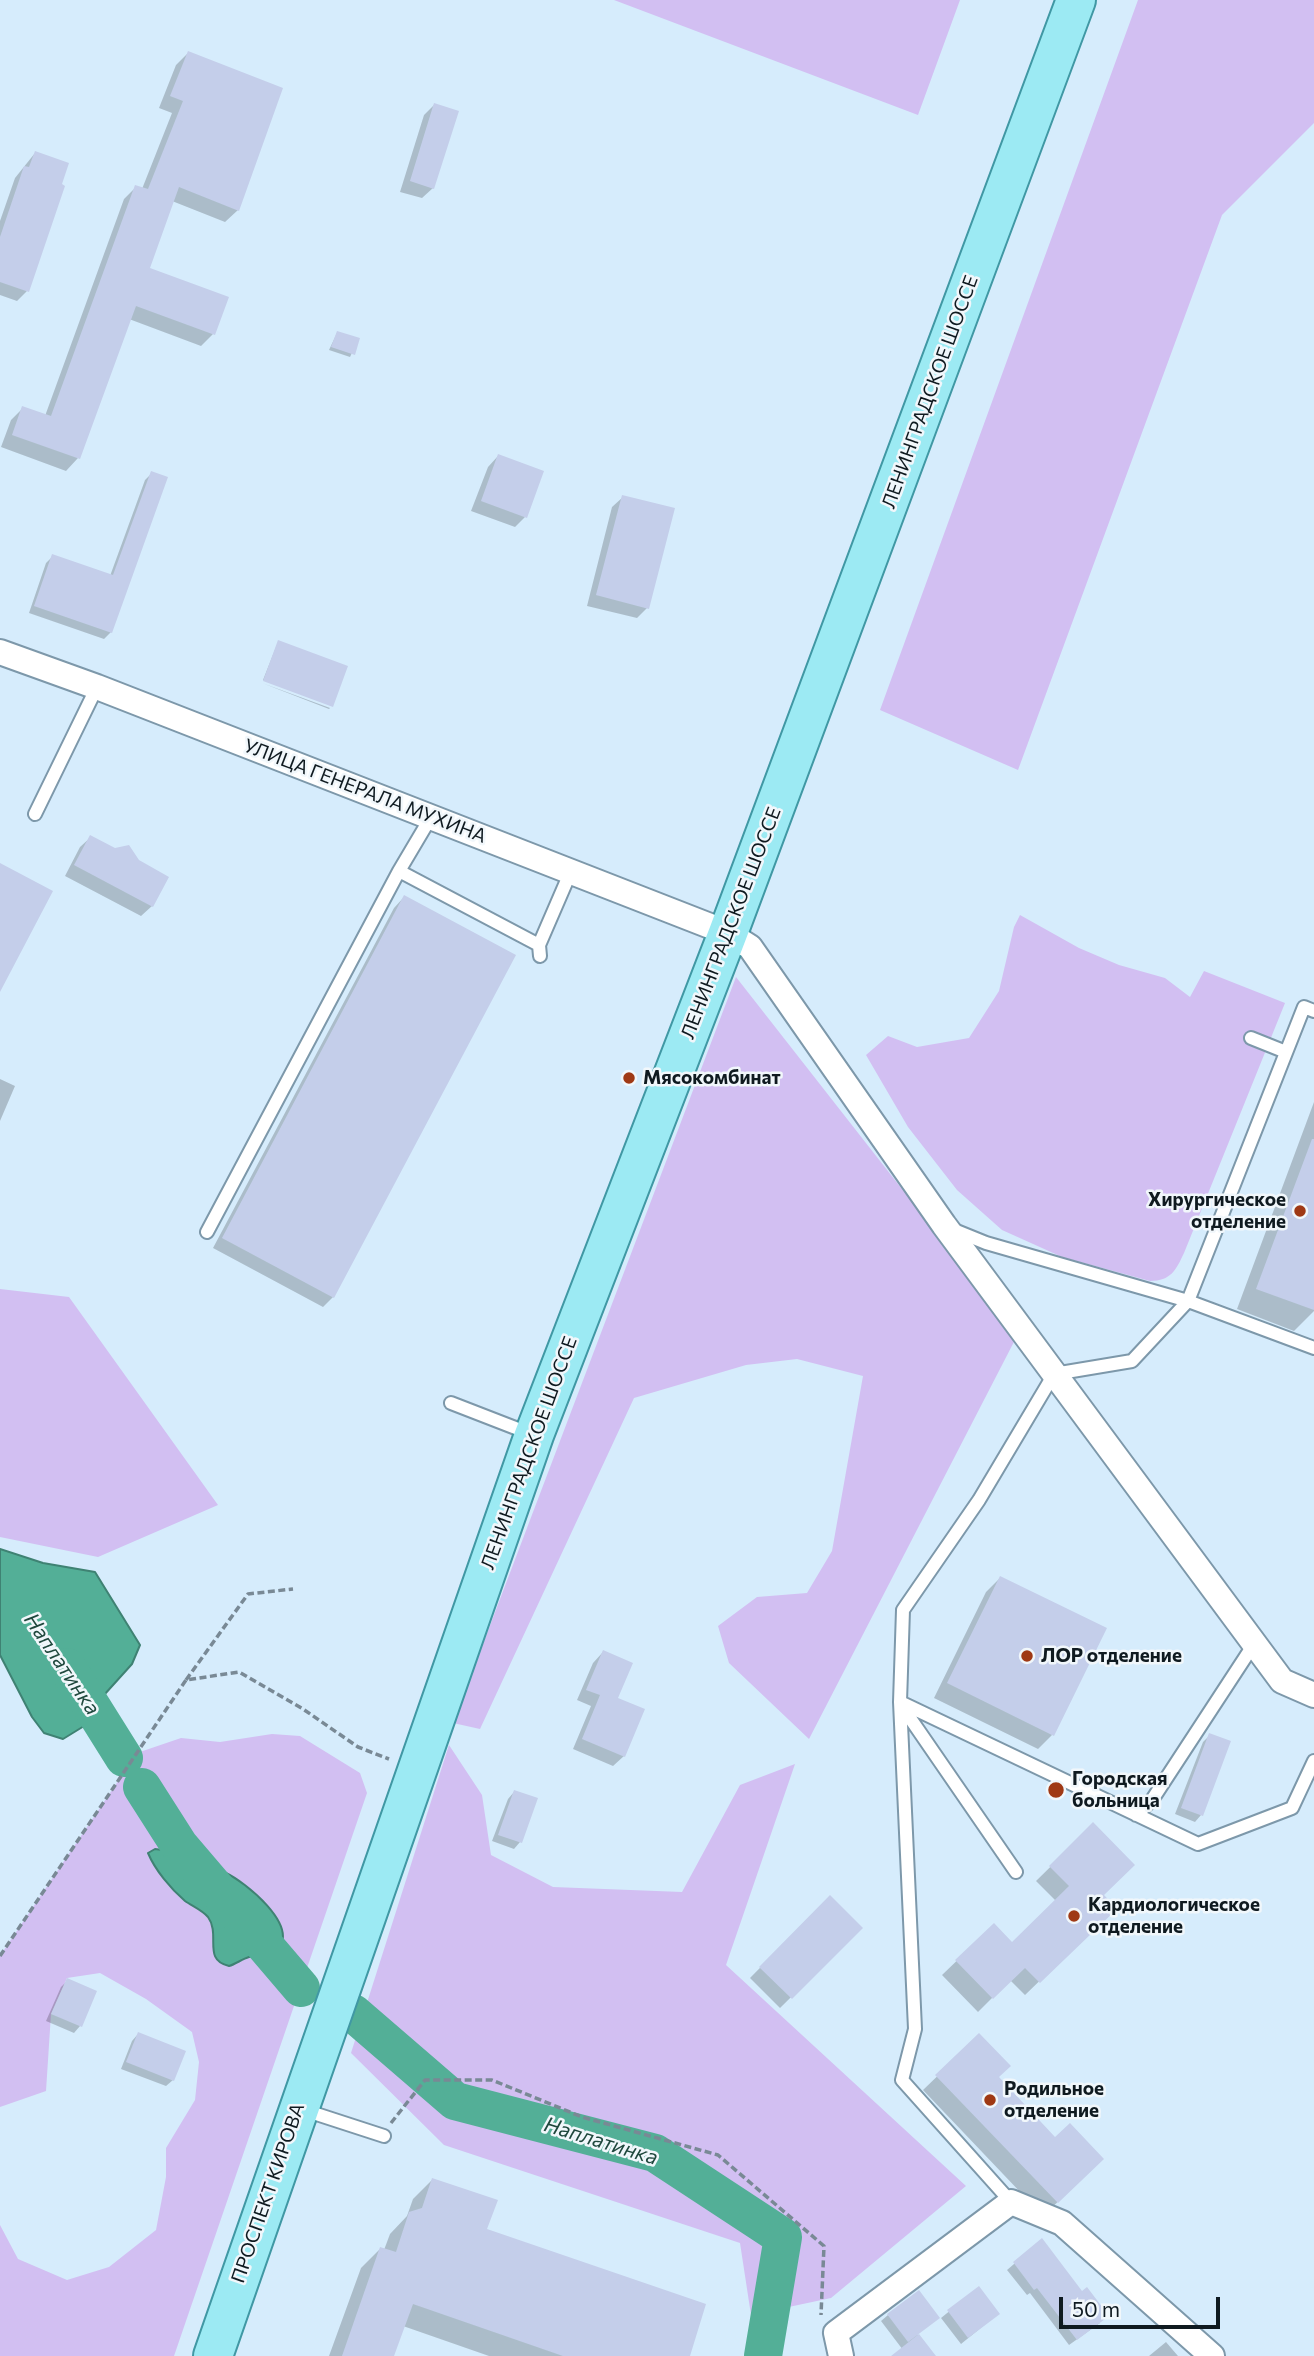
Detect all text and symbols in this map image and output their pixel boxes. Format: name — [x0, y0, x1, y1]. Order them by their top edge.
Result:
street label: ЛЕНИНГРАДСКОЕ ШОССЕ — [877, 272, 983, 512]
street label: УЛИЦА ГЕНЕРАЛА МУХИНА — [240, 734, 490, 848]
street label: ЛЕНИНГРАДСКОЕ ШОССЕ — [676, 804, 786, 1042]
place label: Мясокомбинат — [643, 1067, 781, 1089]
marker: Мясокомбинат — [621, 1070, 637, 1086]
place label: Хирургическое отделение — [1148, 1189, 1286, 1233]
marker: Хирургическое отделение — [1292, 1203, 1308, 1219]
street label: ЛЕНИНГРАДСКОЕ ШОССЕ — [476, 1333, 582, 1573]
water label: Наплатинка — [19, 1608, 105, 1720]
place label: ЛОР отделение — [1041, 1645, 1182, 1667]
marker: ЛОР отделение — [1019, 1648, 1035, 1664]
place label: Городская больница — [1072, 1768, 1168, 1812]
marker: Городская больница — [1046, 1780, 1066, 1800]
place label: Кардиологическое отделение — [1088, 1894, 1260, 1938]
marker: Кардиологическое отделение — [1066, 1908, 1082, 1924]
place label: Родильное отделение — [1004, 2078, 1104, 2122]
marker: Родильное отделение — [982, 2092, 998, 2108]
street label: ПРОСПЕКТ КИРОВА — [227, 2100, 309, 2286]
water label: Наплатинка — [541, 2112, 661, 2170]
scale bar — [1062, 2282, 1223, 2326]
text: 50 m — [1072, 2296, 1120, 2321]

